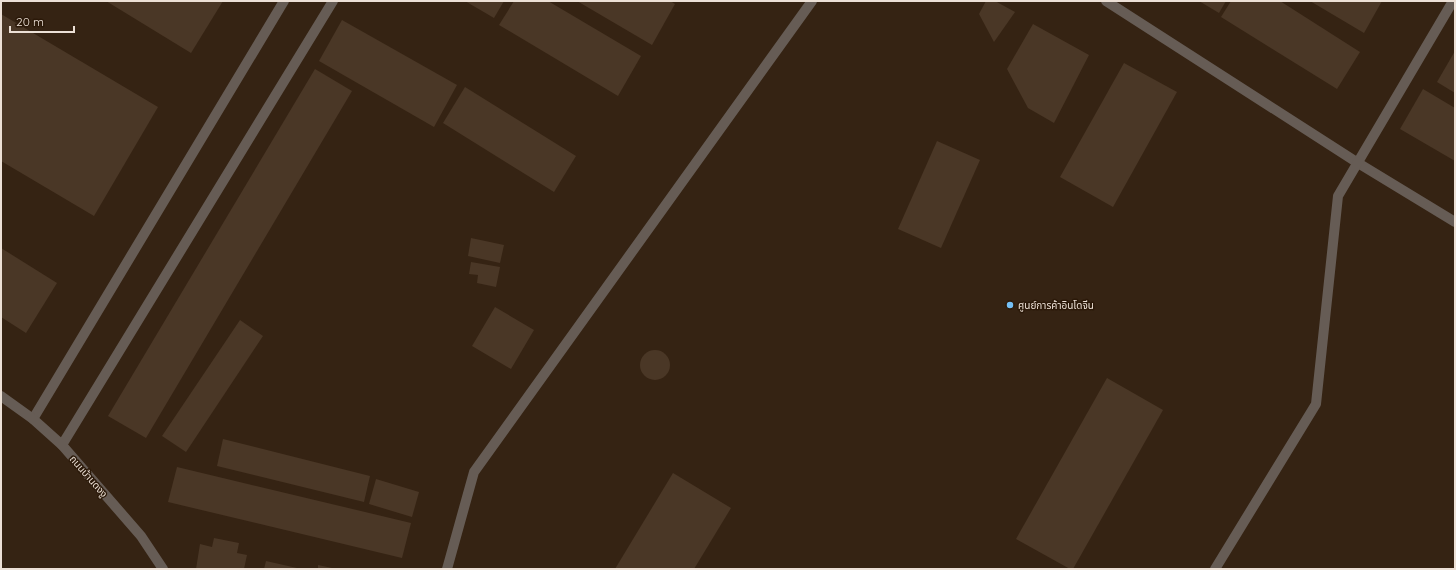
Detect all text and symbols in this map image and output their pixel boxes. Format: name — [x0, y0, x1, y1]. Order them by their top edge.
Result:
scale bar — [10, 8, 74, 34]
text: 20 m — [16, 14, 44, 29]
place label: ศูนย์การค้าอินโดจีน — [1018, 299, 1094, 312]
marker: ศูนย์การค้าอินโดจีน — [1005, 300, 1015, 310]
street label: ถนนบ้านดงงู — [67, 453, 110, 500]

